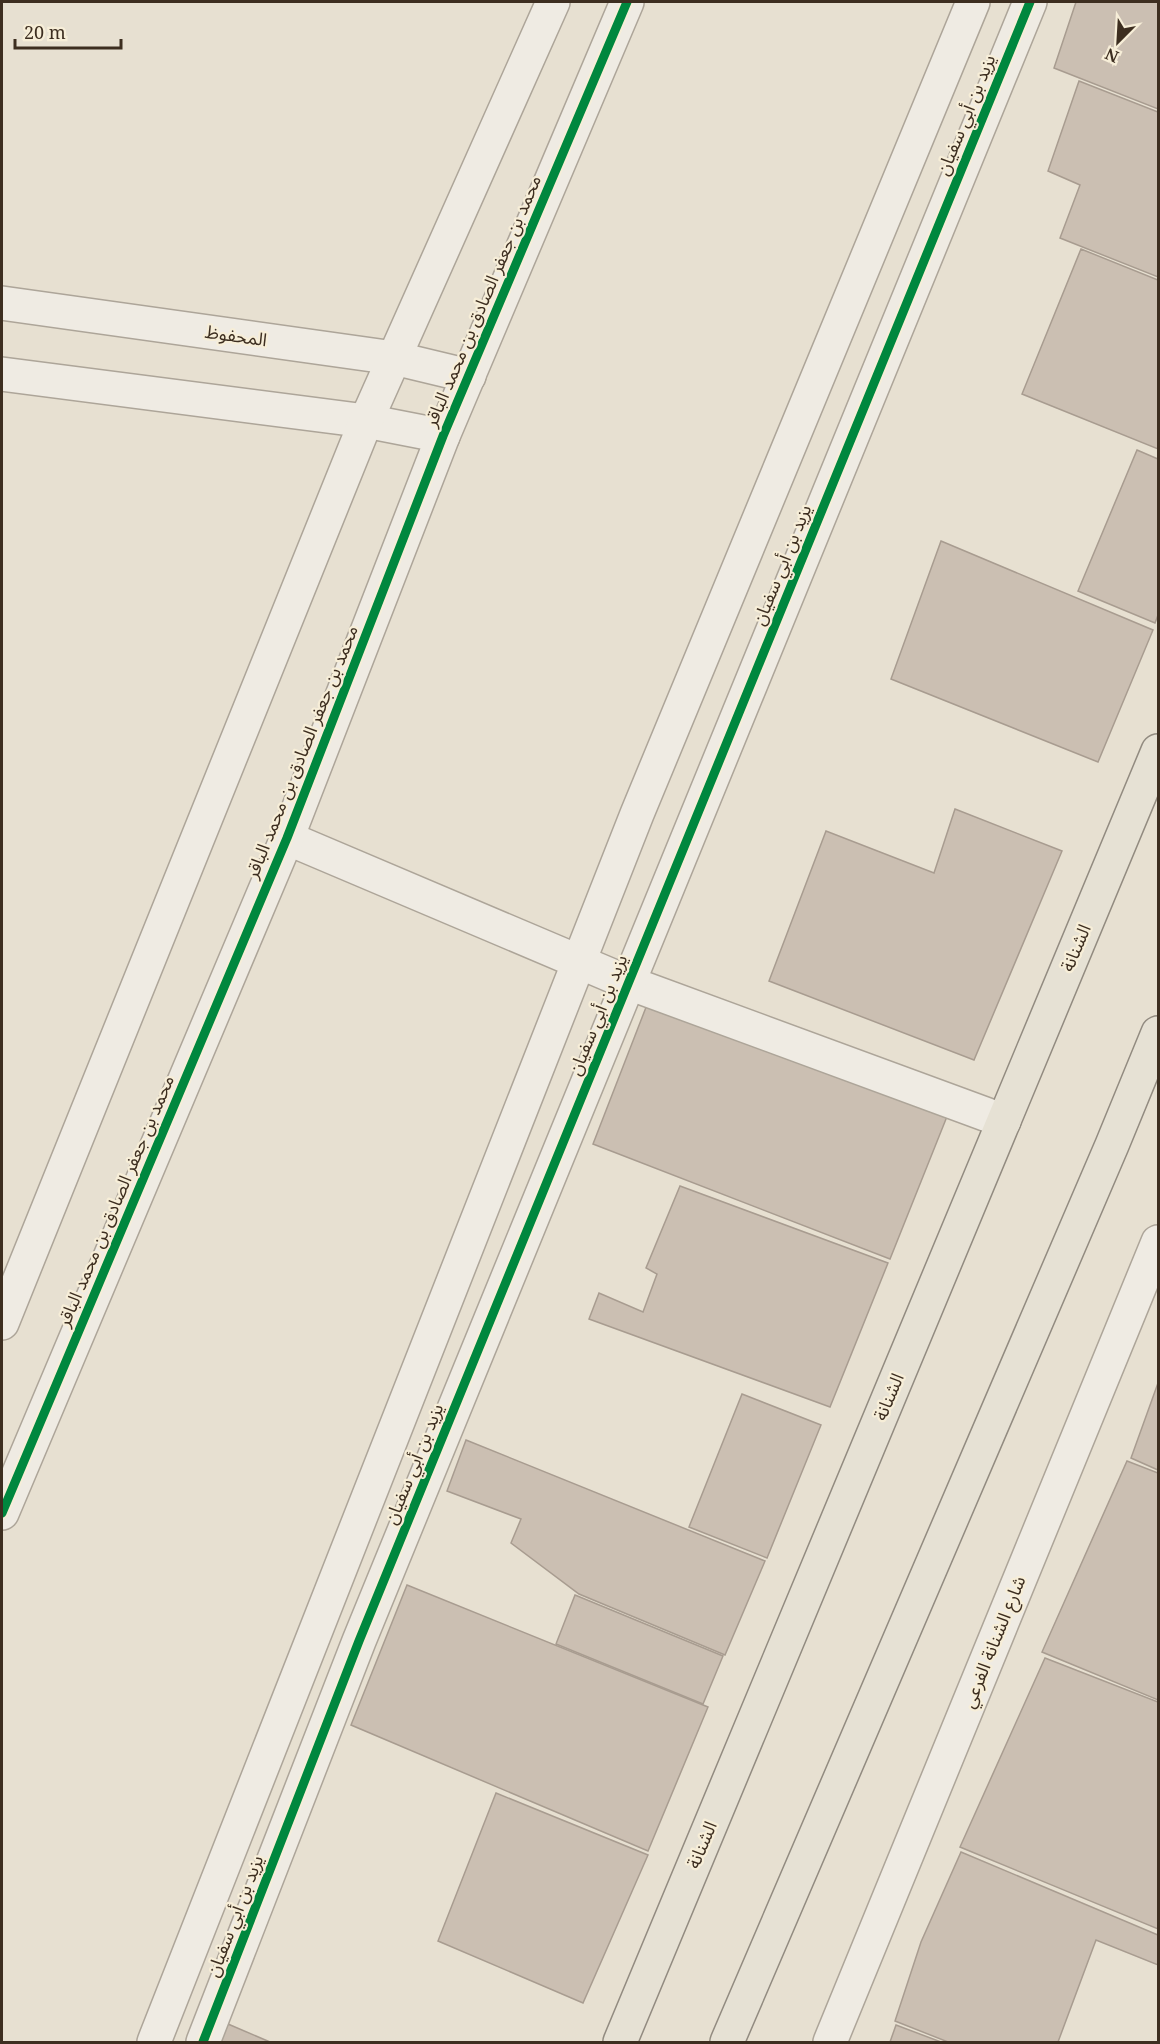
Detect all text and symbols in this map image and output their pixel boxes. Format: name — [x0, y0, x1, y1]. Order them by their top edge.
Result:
scale bar — [15, 12, 122, 50]
north arrow — [1088, 12, 1148, 72]
text: 20 m — [24, 20, 66, 44]
text: N — [1101, 43, 1122, 68]
street label: يزيد بن أبي سفيان — [930, 51, 1002, 180]
street label: محمد بن جعفر الصادق بن محمد الباقر — [418, 171, 546, 431]
street label: المحفوظ — [204, 319, 269, 351]
street label: يزيد بن أبي سفيان — [746, 501, 818, 630]
street label: محمد بن جعفر الصادق بن محمد الباقر — [239, 621, 363, 883]
street label: الشنانة — [1054, 920, 1096, 975]
street label: يزيد بن أبي سفيان — [562, 951, 634, 1080]
street label: محمد بن جعفر الصادق بن محمد الباقر — [51, 1071, 179, 1331]
street label: الشنانة — [867, 1369, 909, 1424]
street label: يزيد بن أبي سفيان — [378, 1400, 450, 1529]
street label: شارع الشنانة الفرعي — [956, 1572, 1033, 1712]
street label: الشنانة — [680, 1817, 722, 1872]
street label: يزيد بن أبي سفيان — [200, 1851, 270, 1981]

